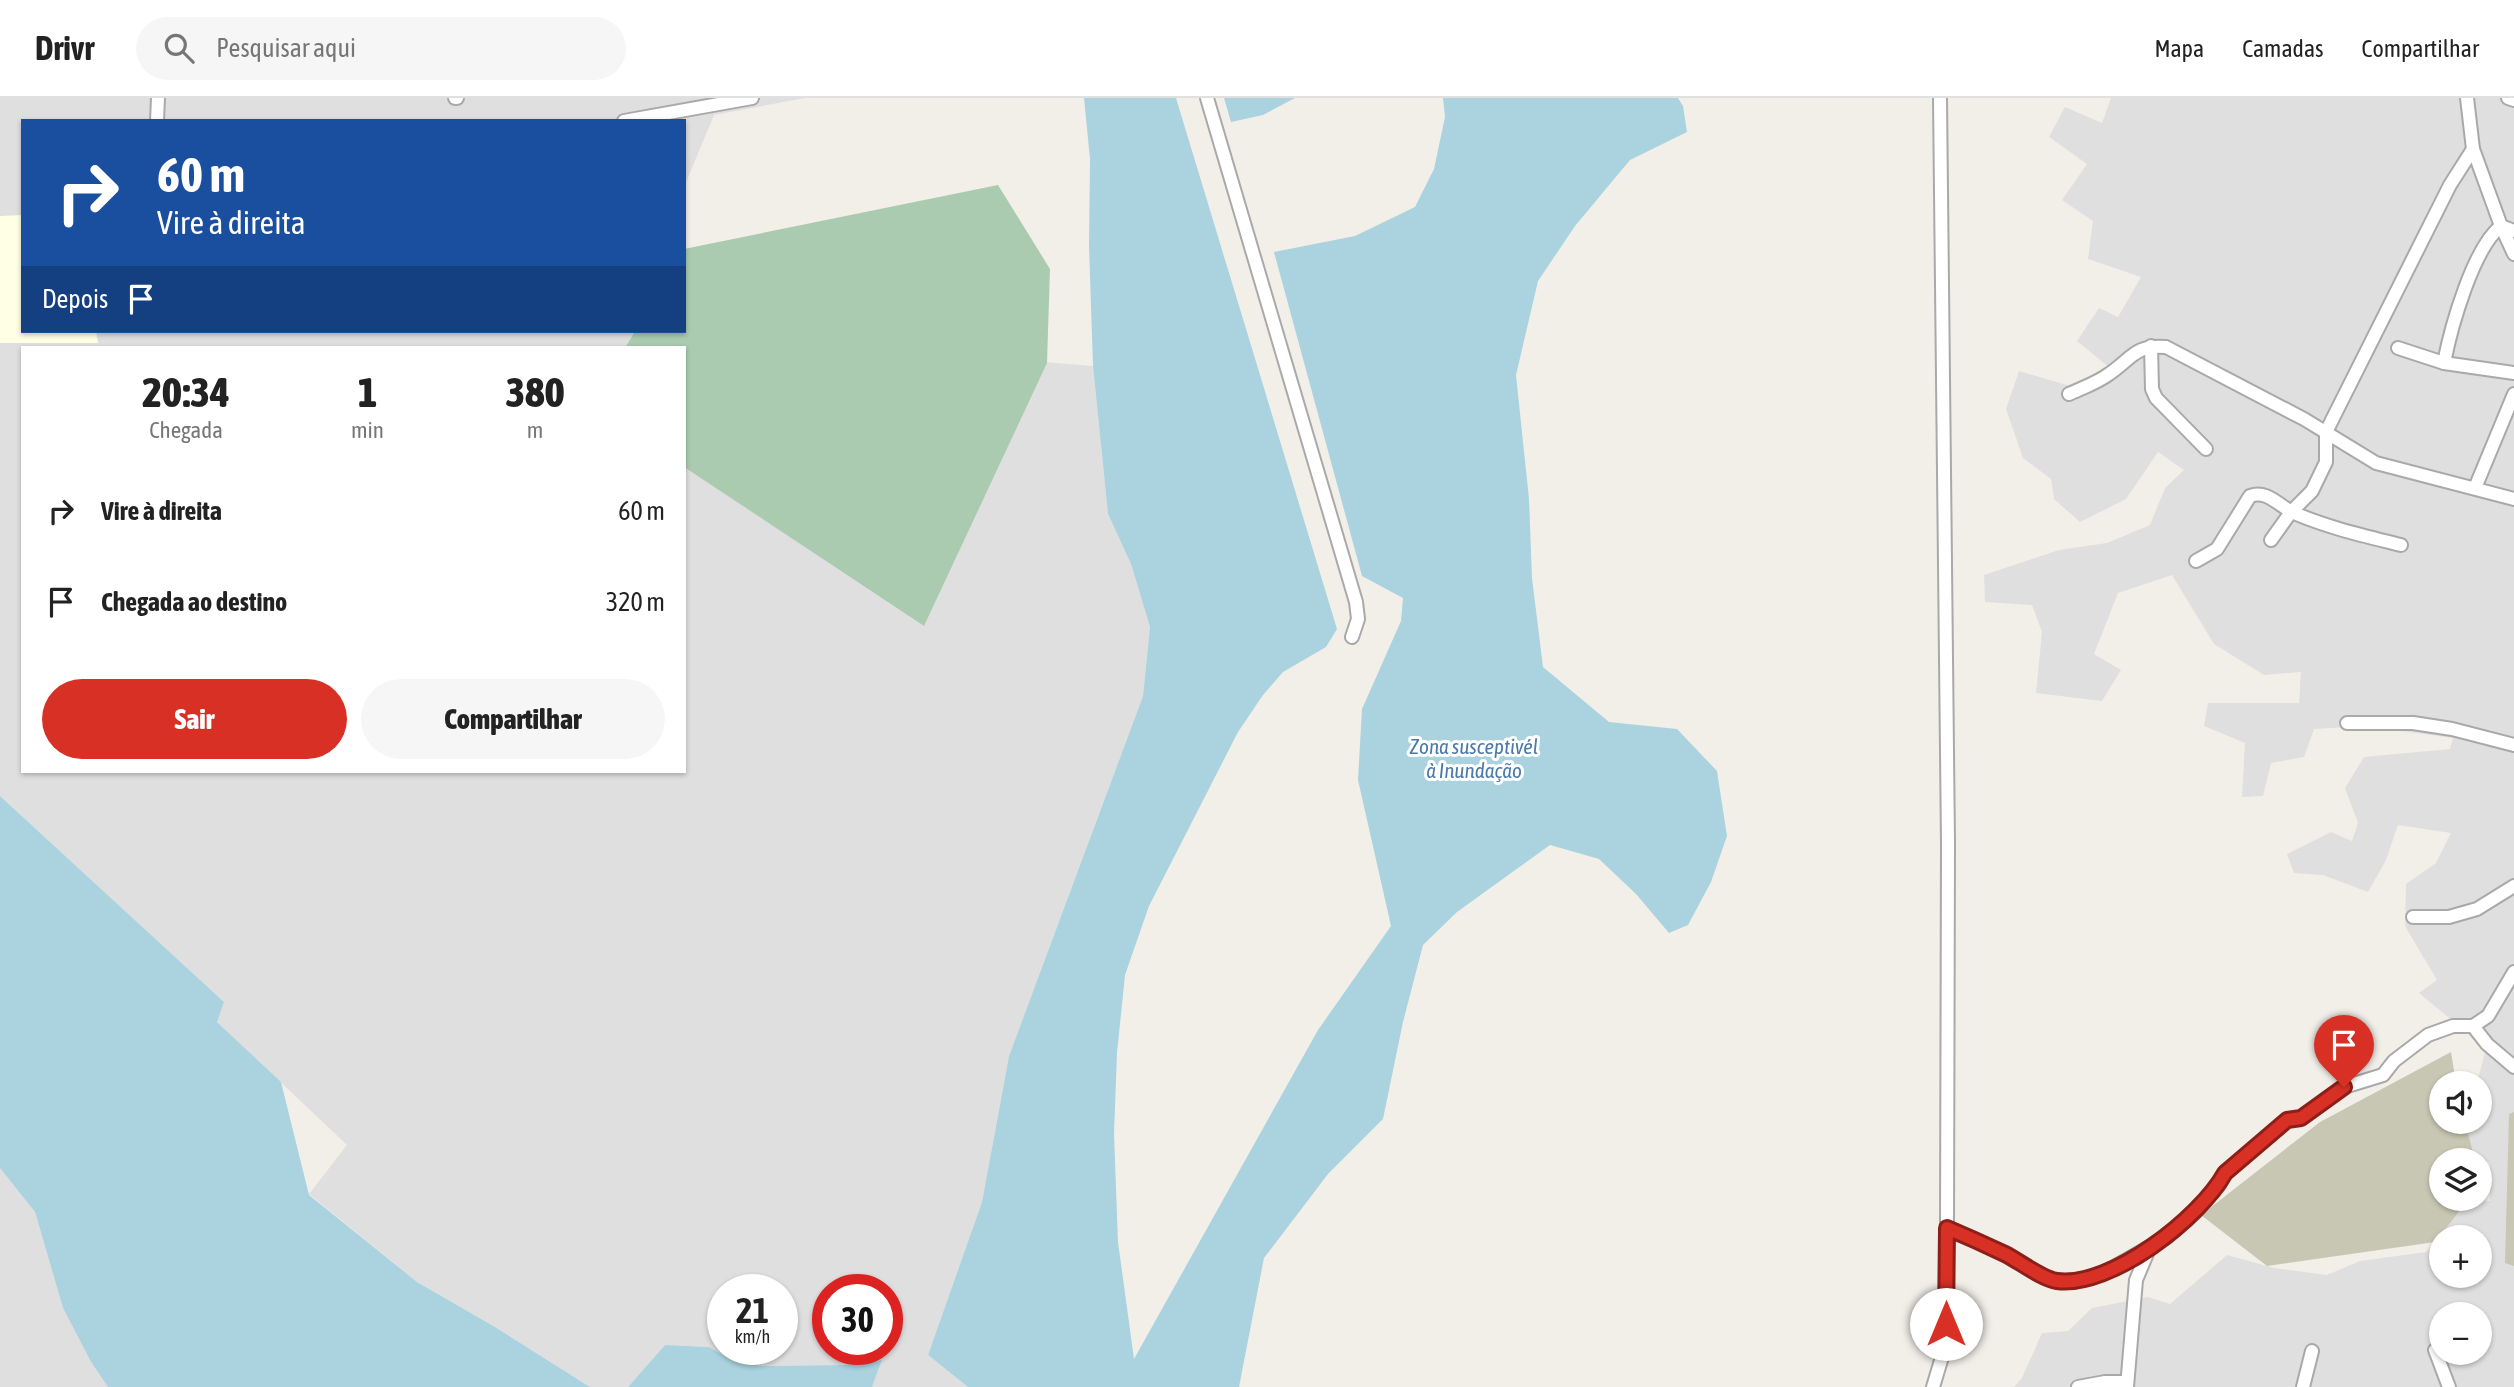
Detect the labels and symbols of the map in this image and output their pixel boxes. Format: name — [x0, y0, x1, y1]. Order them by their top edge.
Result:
water label: Zona susceptivél à Inundação — [1410, 734, 1538, 782]
pin — [2314, 1015, 2374, 1087]
speed limit sign: 30 — [812, 1274, 903, 1365]
position arrow — [1909, 1287, 1983, 1361]

